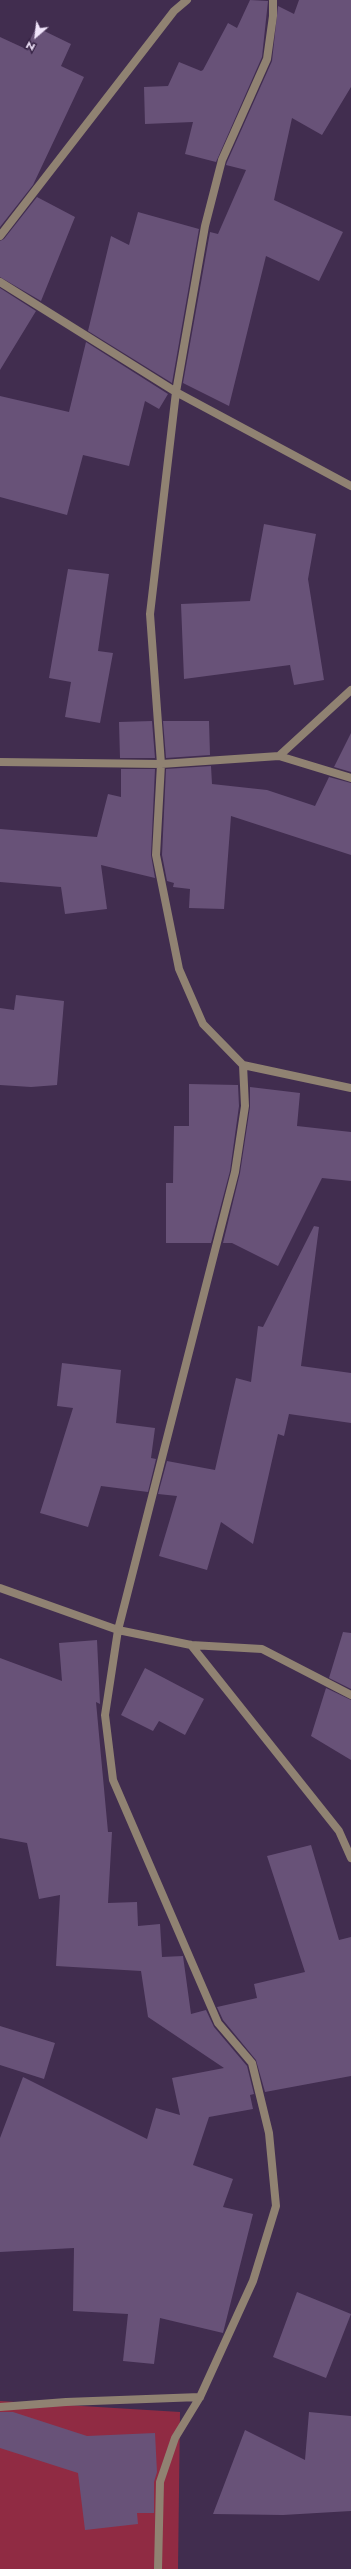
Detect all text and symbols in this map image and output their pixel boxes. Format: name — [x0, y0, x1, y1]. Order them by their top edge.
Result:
north arrow — [16, 16, 56, 56]
text: N — [23, 37, 38, 56]

